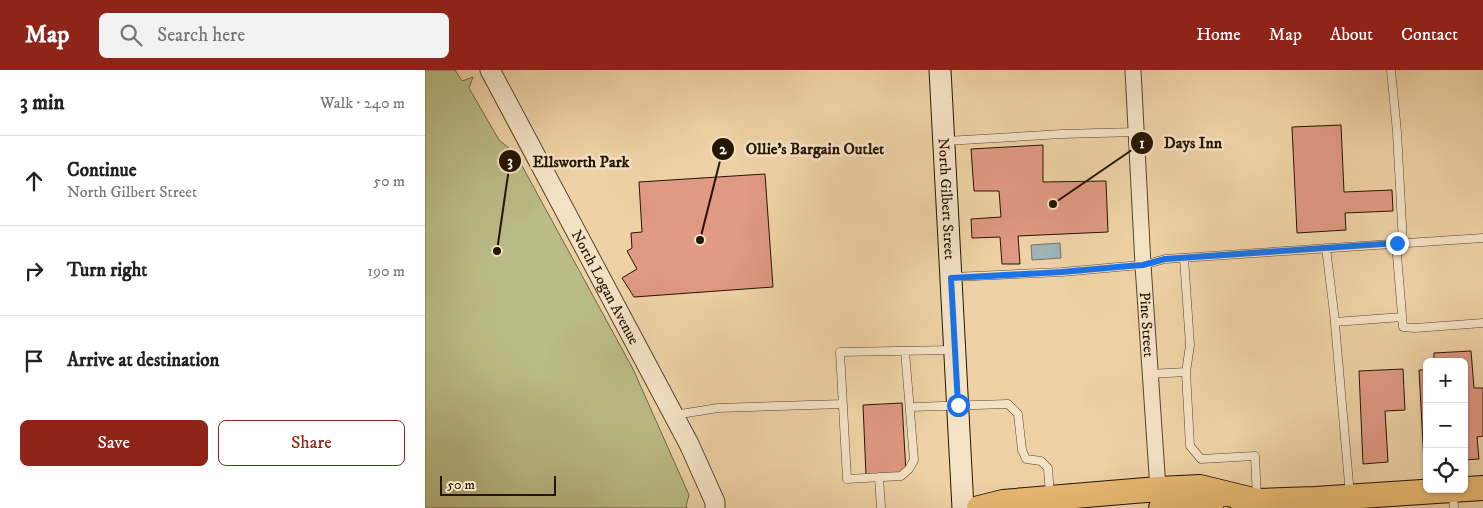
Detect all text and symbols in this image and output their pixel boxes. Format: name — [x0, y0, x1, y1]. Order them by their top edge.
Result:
search box — [99, 13, 449, 58]
text: Map — [25, 20, 69, 50]
icon: search — [117, 21, 145, 49]
text: Search here — [157, 24, 245, 47]
text: Home — [1196, 24, 1241, 46]
text: Map — [1269, 24, 1302, 46]
text: About — [1330, 24, 1373, 46]
text: Contact — [1401, 24, 1458, 46]
text: 3 min — [20, 90, 65, 116]
text: Walk · 240 m — [320, 93, 405, 113]
callout: Days Inn — [1129, 127, 1233, 158]
callout: Ollie's Bargain Outlet — [711, 133, 894, 164]
text: Days Inn — [1164, 133, 1223, 153]
text: 1 — [1139, 134, 1145, 153]
street label: North Gilbert Street — [934, 137, 959, 260]
text: Ollie's Bargain Outlet — [746, 139, 885, 159]
text: 2 — [719, 140, 727, 159]
callout: Ellsworth Park — [498, 146, 640, 177]
text: 3 — [507, 152, 513, 171]
text: Ellsworth Park — [533, 152, 631, 172]
text: Continue — [67, 159, 137, 182]
icon: ahead — [20, 167, 48, 195]
text: 50 m — [373, 171, 405, 191]
text: North Gilbert Street — [67, 182, 197, 202]
street label: North Logan Avenue — [567, 227, 644, 348]
route end — [1386, 232, 1409, 255]
icon: right — [20, 257, 48, 285]
text: Turn right — [67, 259, 147, 282]
text: 190 m — [367, 261, 405, 281]
street label: Pine Street — [1135, 291, 1159, 358]
icon: arrive — [20, 347, 48, 375]
text: Arrive at destination — [67, 349, 219, 372]
map controls — [1423, 358, 1468, 493]
button: + — [1423, 358, 1468, 403]
route start — [947, 394, 970, 417]
button: − — [1423, 403, 1468, 448]
button: Save — [20, 420, 208, 466]
button: Share — [218, 420, 405, 466]
button: locate — [1423, 448, 1468, 493]
scale bar — [440, 473, 556, 496]
text: 50 m — [447, 476, 475, 494]

